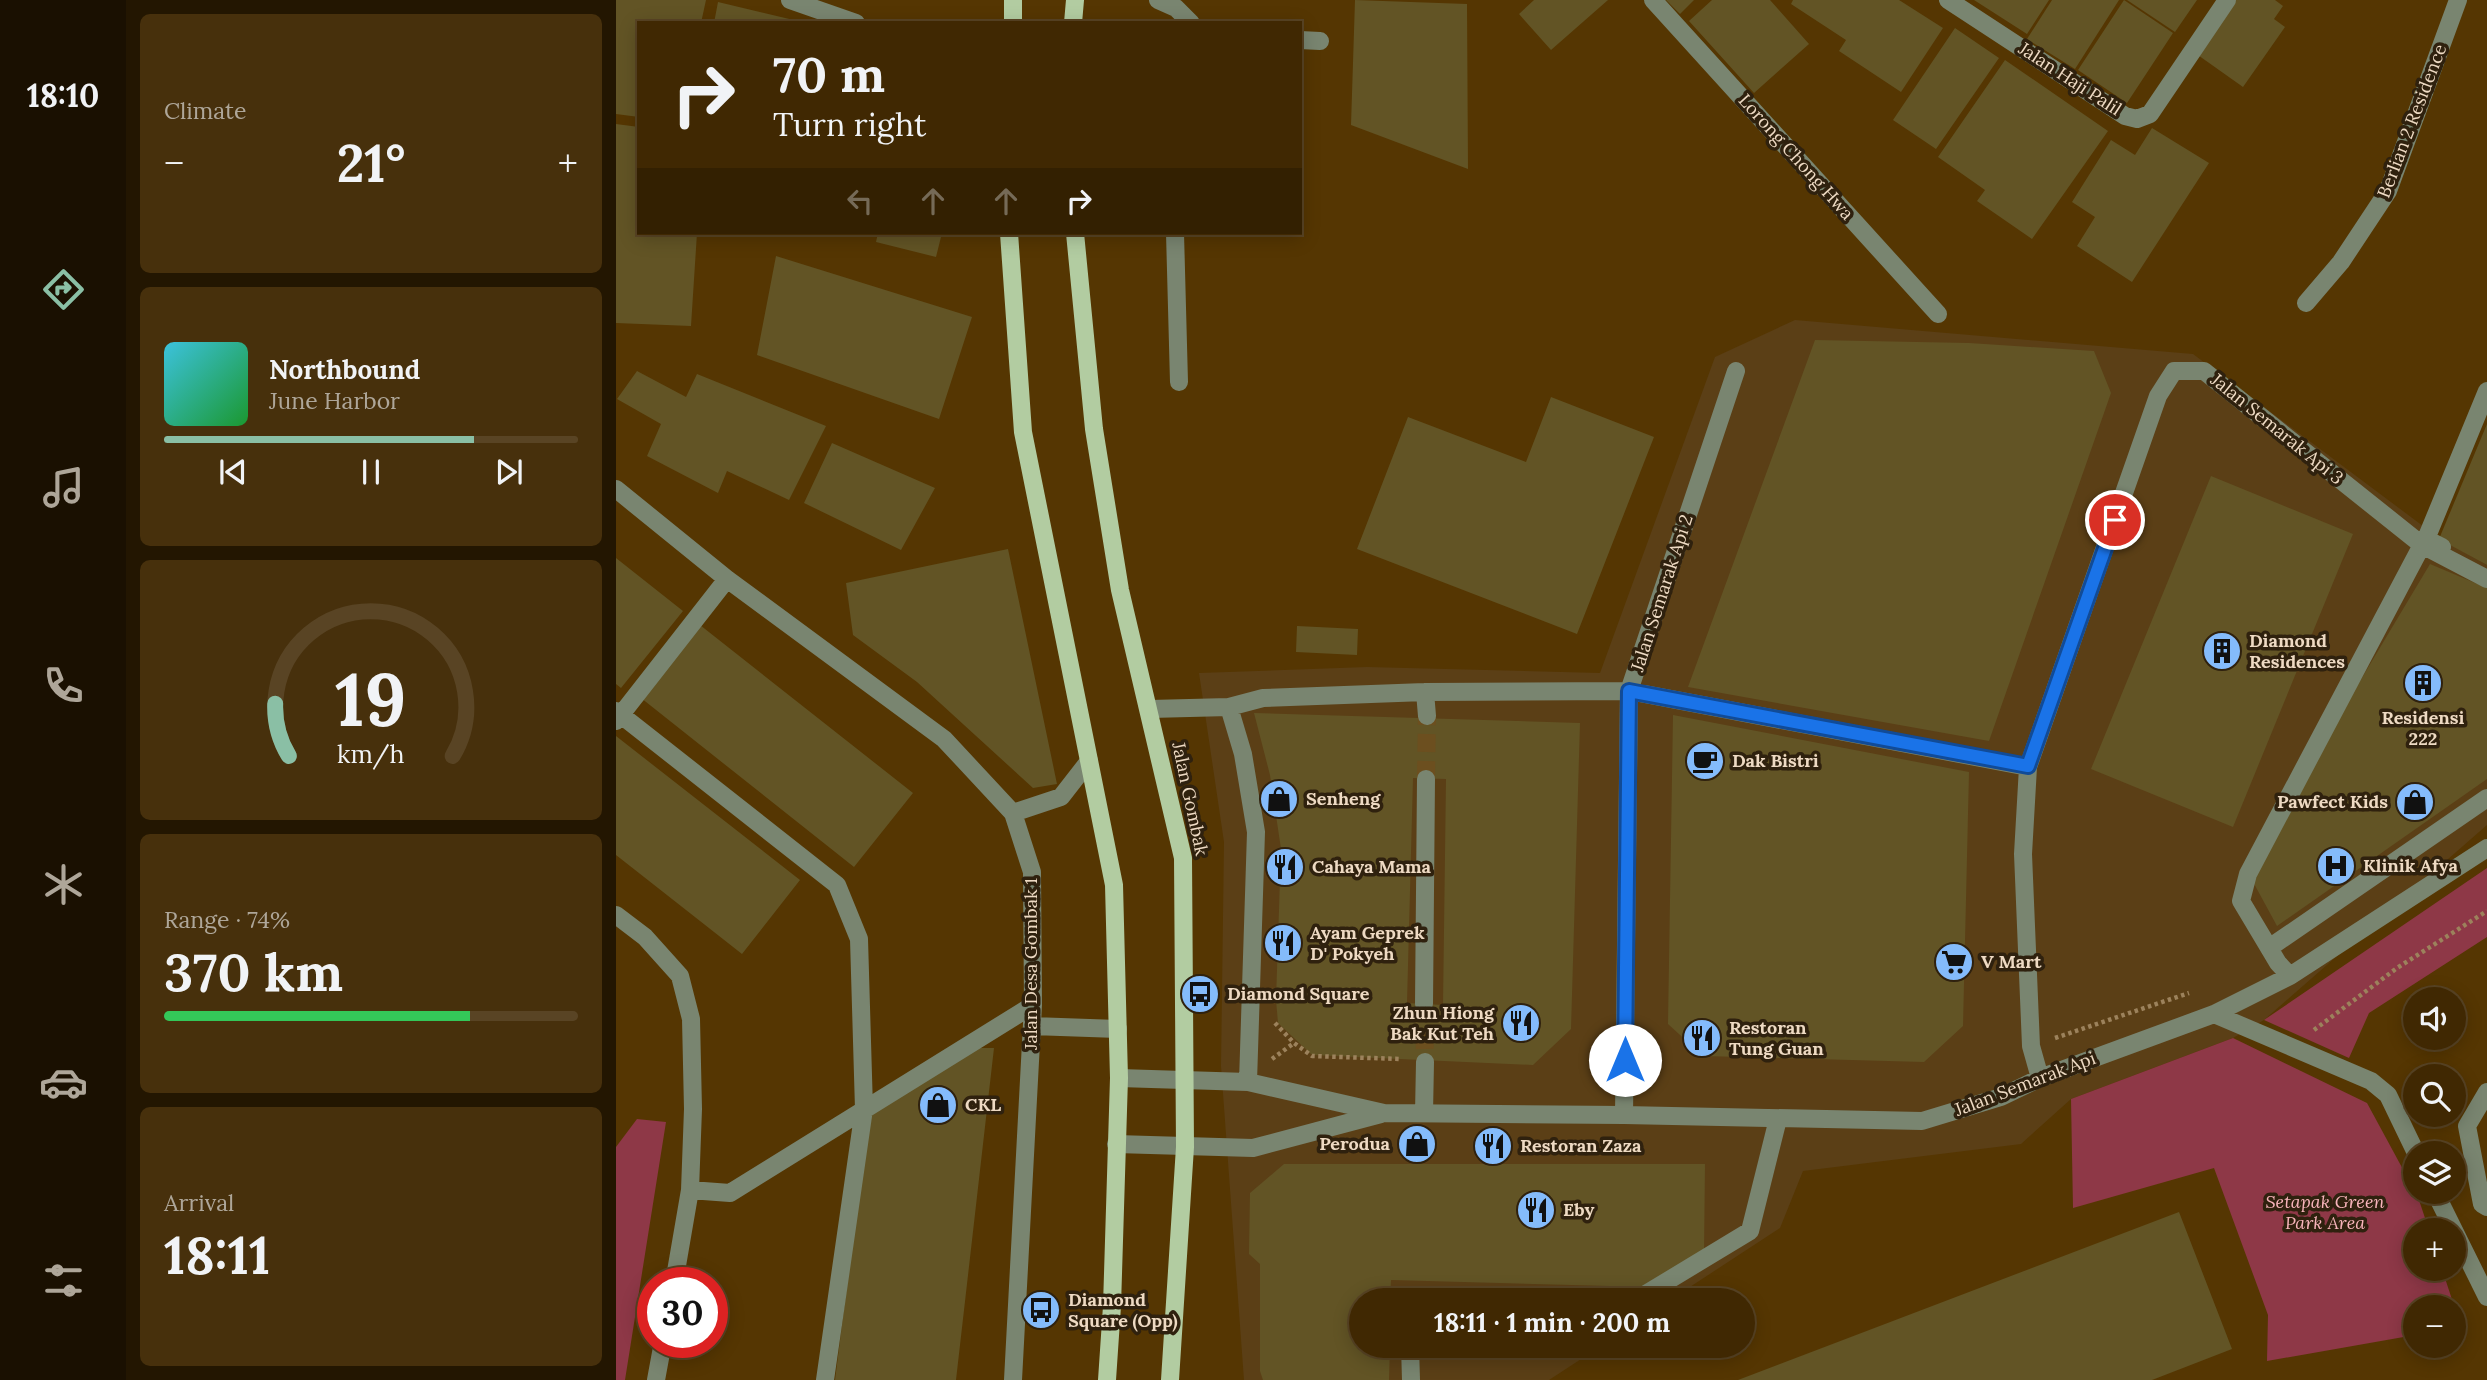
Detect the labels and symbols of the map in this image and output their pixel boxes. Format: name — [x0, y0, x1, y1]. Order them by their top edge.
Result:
street label: Jalan Haji Palil — [2014, 36, 2126, 120]
street label: Berlian 2 Residence — [2372, 40, 2452, 201]
street label: Lorong Chong Hwa — [1734, 89, 1859, 224]
street label: Jalan Semarak Api 3 — [2206, 367, 2348, 489]
pin — [2085, 490, 2145, 550]
street label: Jalan Semarak Api 2 — [1625, 511, 1698, 675]
place label: Diamond Residences — [2249, 629, 2345, 673]
building icon: Diamond Residences — [2201, 630, 2243, 672]
building icon: Residensi 222 — [2402, 662, 2444, 704]
place label: Residensi 222 — [2382, 706, 2465, 750]
street label: Jalan Gombak — [1167, 739, 1214, 858]
cafe icon: Dak Bistri — [1684, 740, 1726, 782]
place label: Dak Bistri — [1732, 749, 1819, 772]
shop icon: Senheng — [1258, 778, 1300, 820]
shop icon: Pawfect Kids — [2394, 781, 2436, 823]
place label: Senheng — [1306, 787, 1381, 810]
place label: Pawfect Kids — [2277, 790, 2388, 813]
hospital icon: Klinik Afya — [2315, 845, 2357, 887]
restaurant icon: Cahaya Mama — [1264, 846, 1306, 888]
place label: Klinik Afya — [2363, 854, 2459, 877]
place label: Cahaya Mama — [1312, 855, 1432, 878]
street label: Jalan Desa Gombak 1 — [1019, 878, 1042, 1051]
place label: Ayam Geprek D' Pokyeh — [1310, 921, 1425, 965]
restaurant icon: Ayam Geprek D' Pokyeh — [1262, 922, 1304, 964]
supermarket icon: V Mart — [1933, 941, 1975, 983]
place label: V Mart — [1981, 950, 2042, 973]
bus stop icon: Diamond Square — [1179, 973, 1221, 1015]
place label: Diamond Square — [1227, 982, 1370, 1005]
place label: Zhun Hiong Bak Kut Teh — [1390, 1001, 1495, 1045]
restaurant icon: Zhun Hiong Bak Kut Teh — [1500, 1002, 1542, 1044]
place label: Restoran Tung Guan — [1729, 1016, 1824, 1060]
restaurant icon: Restoran Tung Guan — [1681, 1017, 1723, 1059]
position arrow — [1588, 1023, 1662, 1097]
street label: Jalan Semarak Api — [1950, 1046, 2099, 1121]
shop icon: CKL — [917, 1084, 959, 1126]
place label: CKL — [965, 1093, 1001, 1116]
shop icon: Perodua — [1396, 1123, 1438, 1165]
restaurant icon: Restoran Zaza — [1472, 1125, 1514, 1167]
place label: Perodua — [1319, 1132, 1391, 1155]
place label: Restoran Zaza — [1520, 1134, 1642, 1157]
restaurant icon: Eby — [1515, 1189, 1557, 1231]
park label: Setapak Green Park Area — [2265, 1190, 2385, 1234]
place label: Eby — [1563, 1198, 1594, 1221]
speed limit sign: 30 — [637, 1267, 728, 1358]
place label: Diamond Square (Opp) — [1068, 1288, 1178, 1332]
bus stop icon: Diamond Square (Opp) — [1020, 1289, 1062, 1331]

